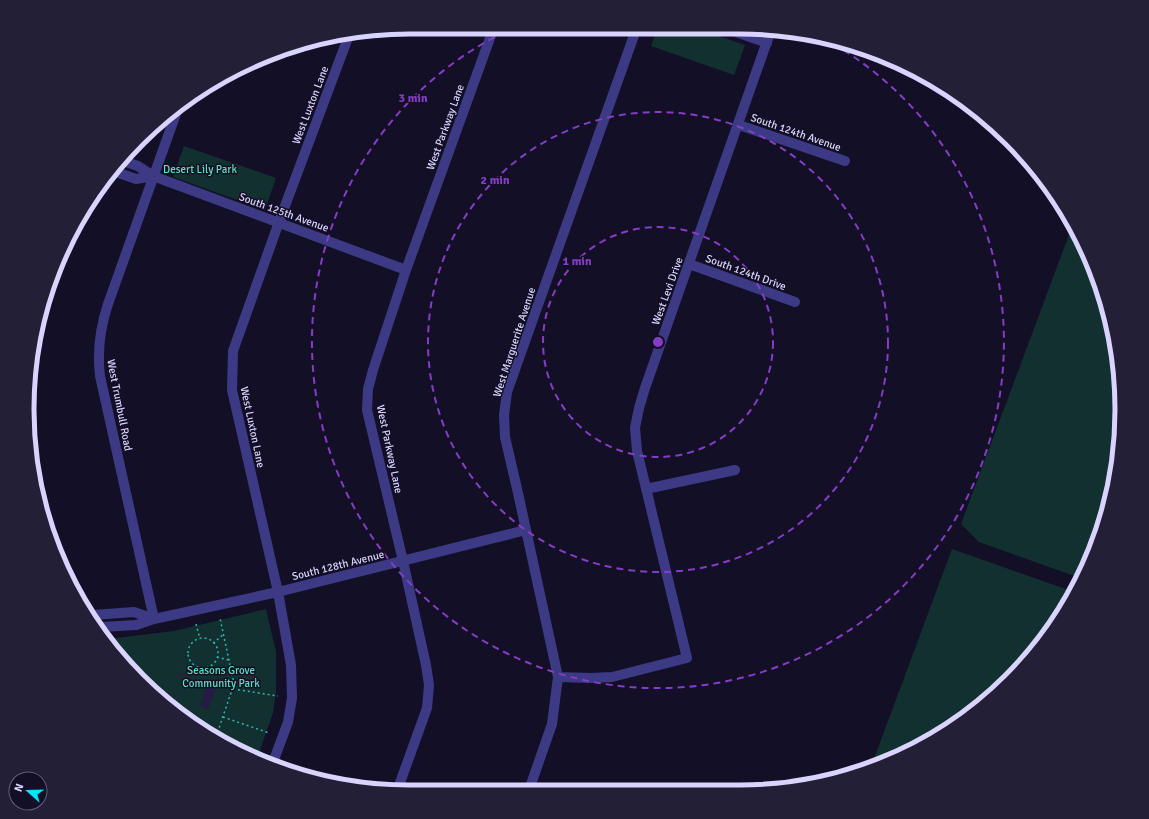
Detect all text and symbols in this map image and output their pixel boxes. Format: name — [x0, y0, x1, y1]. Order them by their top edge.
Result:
street label: West Luxton Lane — [290, 64, 331, 146]
street label: West Parkway Lane — [424, 83, 467, 172]
text: 3 min — [399, 91, 428, 106]
street label: South 124th Avenue — [749, 111, 843, 154]
park label: Desert Lily Park — [163, 163, 237, 176]
text: 2 min — [481, 173, 510, 188]
street label: South 125th Avenue — [237, 190, 331, 235]
street label: South 124th Drive — [704, 252, 788, 293]
text: 1 min — [563, 254, 592, 269]
street label: West Levi Drive — [649, 255, 686, 327]
street label: West Marguerite Avenue — [491, 286, 538, 399]
centre of rings — [651, 335, 665, 349]
street label: West Trumbull Road — [104, 358, 135, 452]
street label: West Luxton Lane — [238, 385, 267, 469]
street label: West Parkway Lane — [374, 404, 405, 495]
street label: South 128th Avenue — [291, 548, 386, 583]
park label: Seasons Grove Community Park — [182, 664, 260, 690]
north arrow — [8, 771, 48, 811]
text: N — [12, 782, 26, 794]

